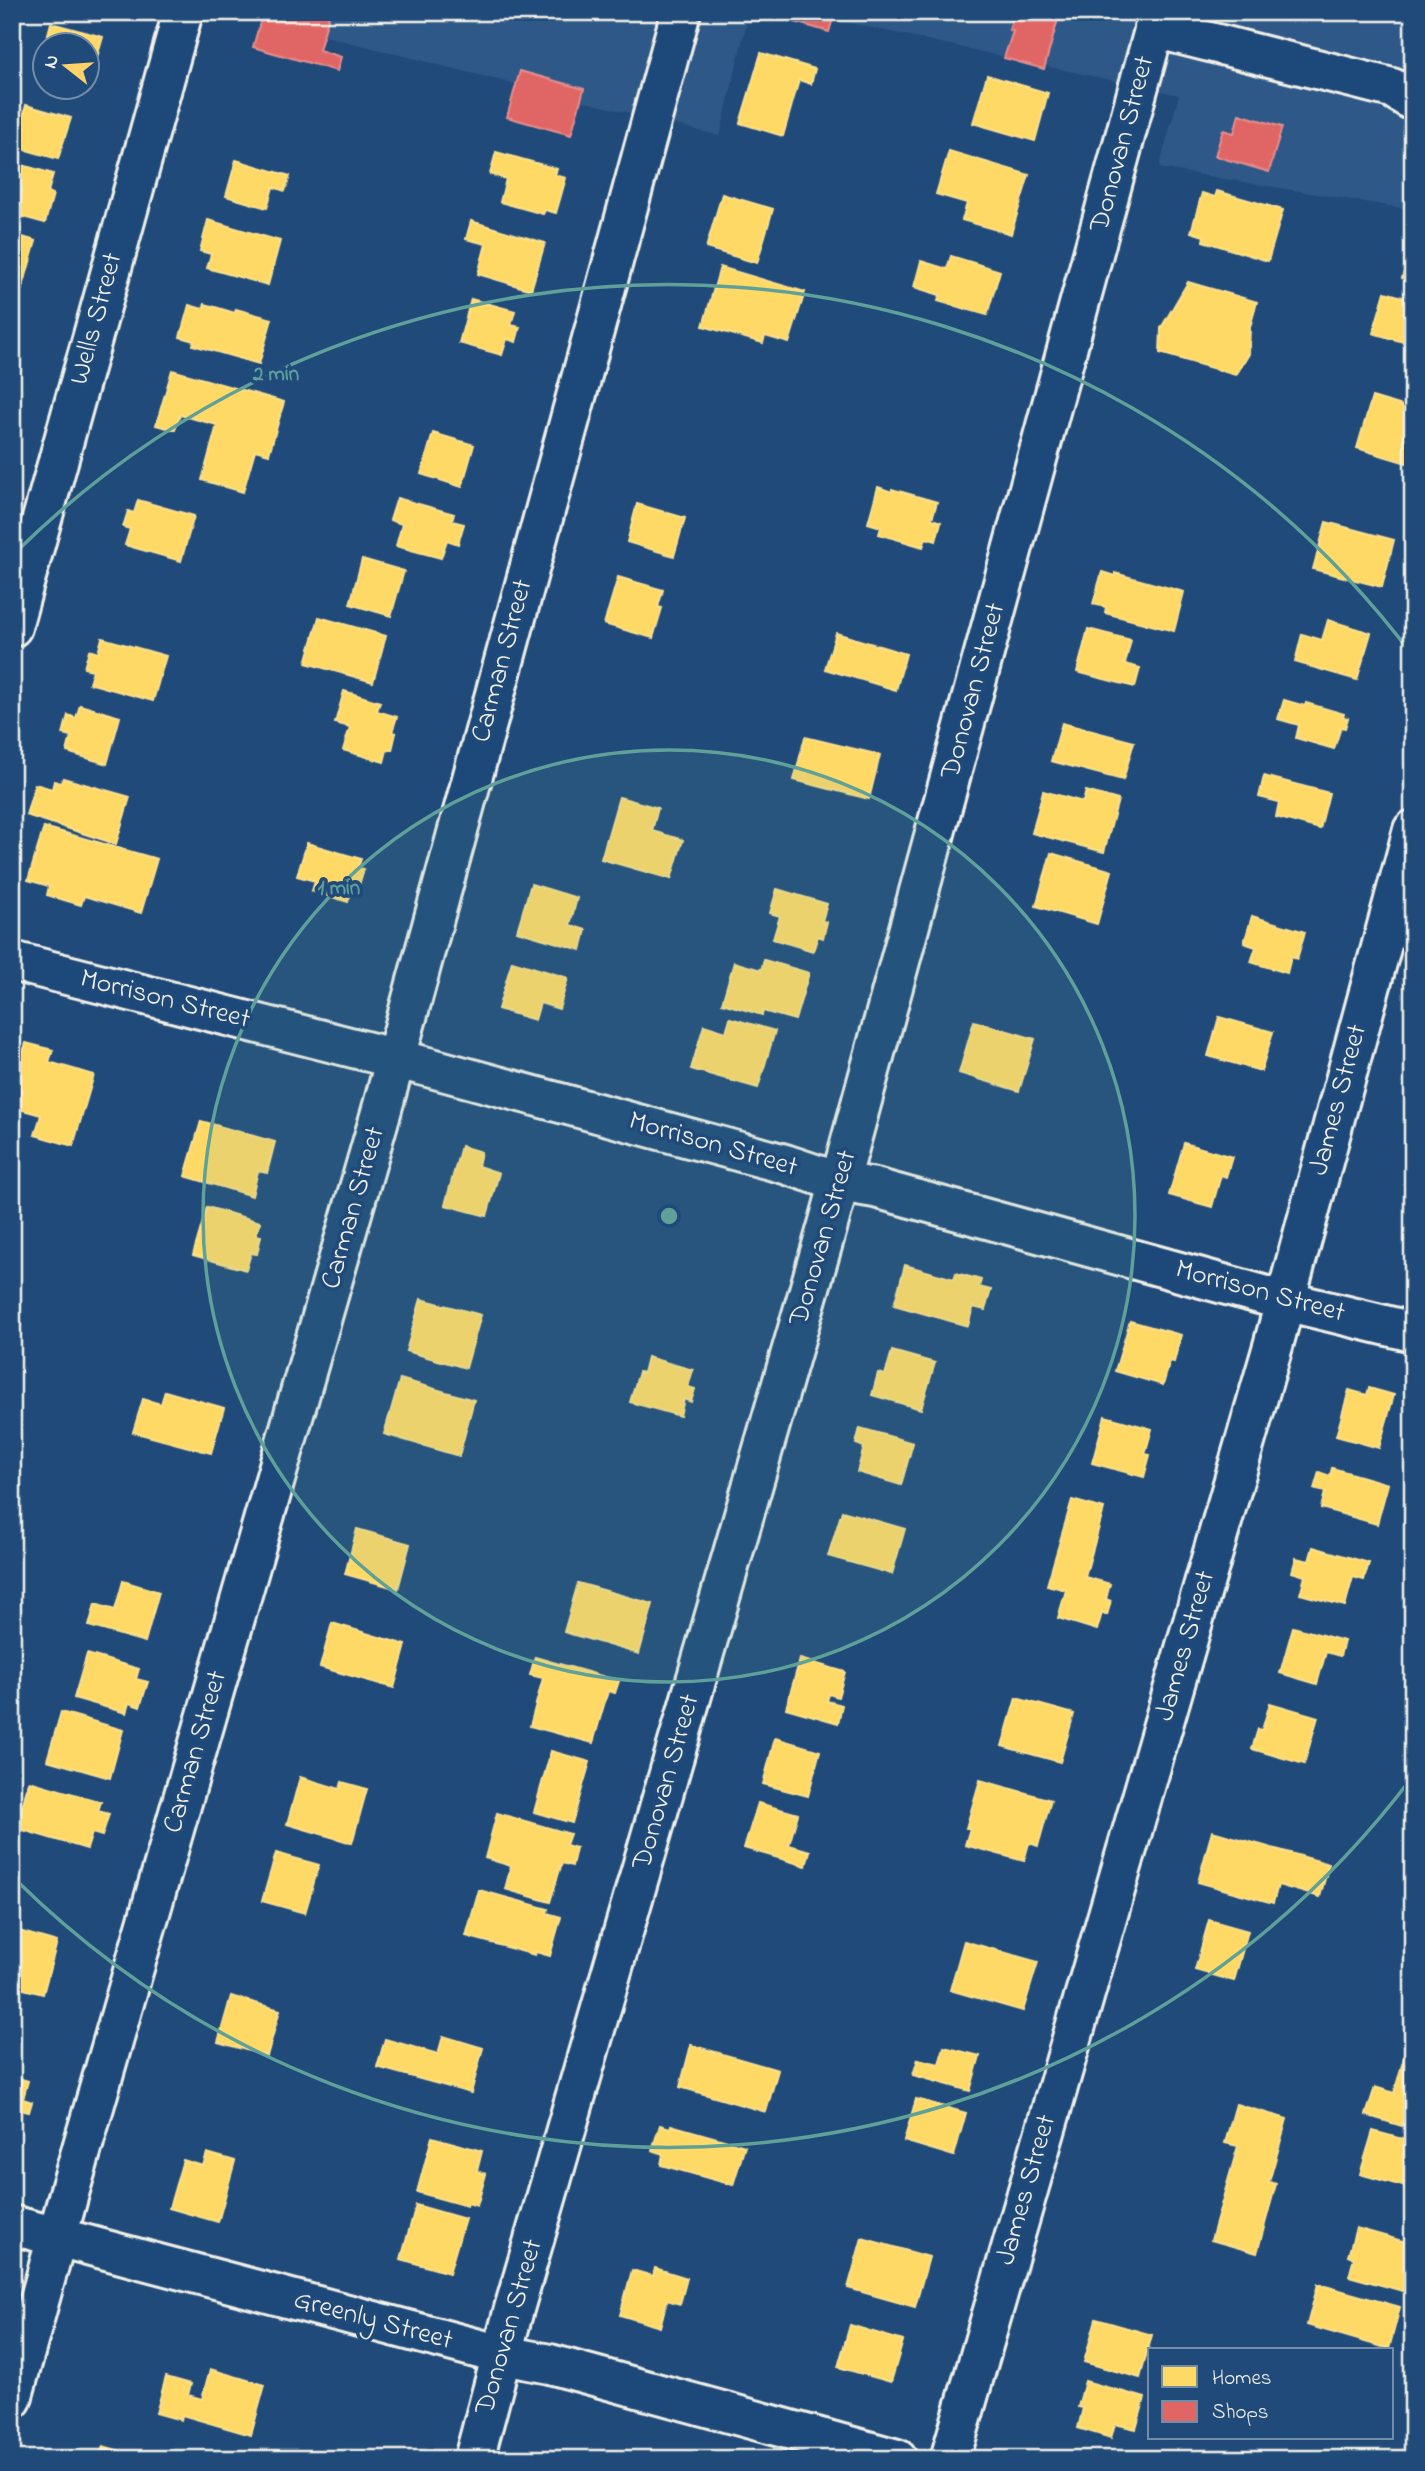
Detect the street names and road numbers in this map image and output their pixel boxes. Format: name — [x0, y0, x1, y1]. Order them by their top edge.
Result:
street label: Donovan Street — [1080, 51, 1166, 238]
street label: Wells Street — [60, 248, 134, 390]
street label: Carman Street — [462, 575, 544, 747]
street label: Donovan Street — [931, 598, 1017, 785]
street label: Morrison Street — [76, 959, 254, 1041]
street label: James Street — [1299, 1020, 1379, 1180]
street label: Morrison Street — [624, 1101, 802, 1189]
street label: Carman Street — [311, 1122, 397, 1294]
street label: Donovan Street — [779, 1145, 869, 1332]
street label: Morrison Street — [1171, 1250, 1349, 1334]
street label: James Street — [1145, 1566, 1227, 1726]
street label: Carman Street — [153, 1666, 239, 1838]
street label: Donovan Street — [622, 1689, 712, 1876]
street label: James Street — [986, 2110, 1068, 2270]
street label: Donovan Street — [465, 2234, 555, 2421]
street label: Greenly Street — [289, 2280, 457, 2362]

